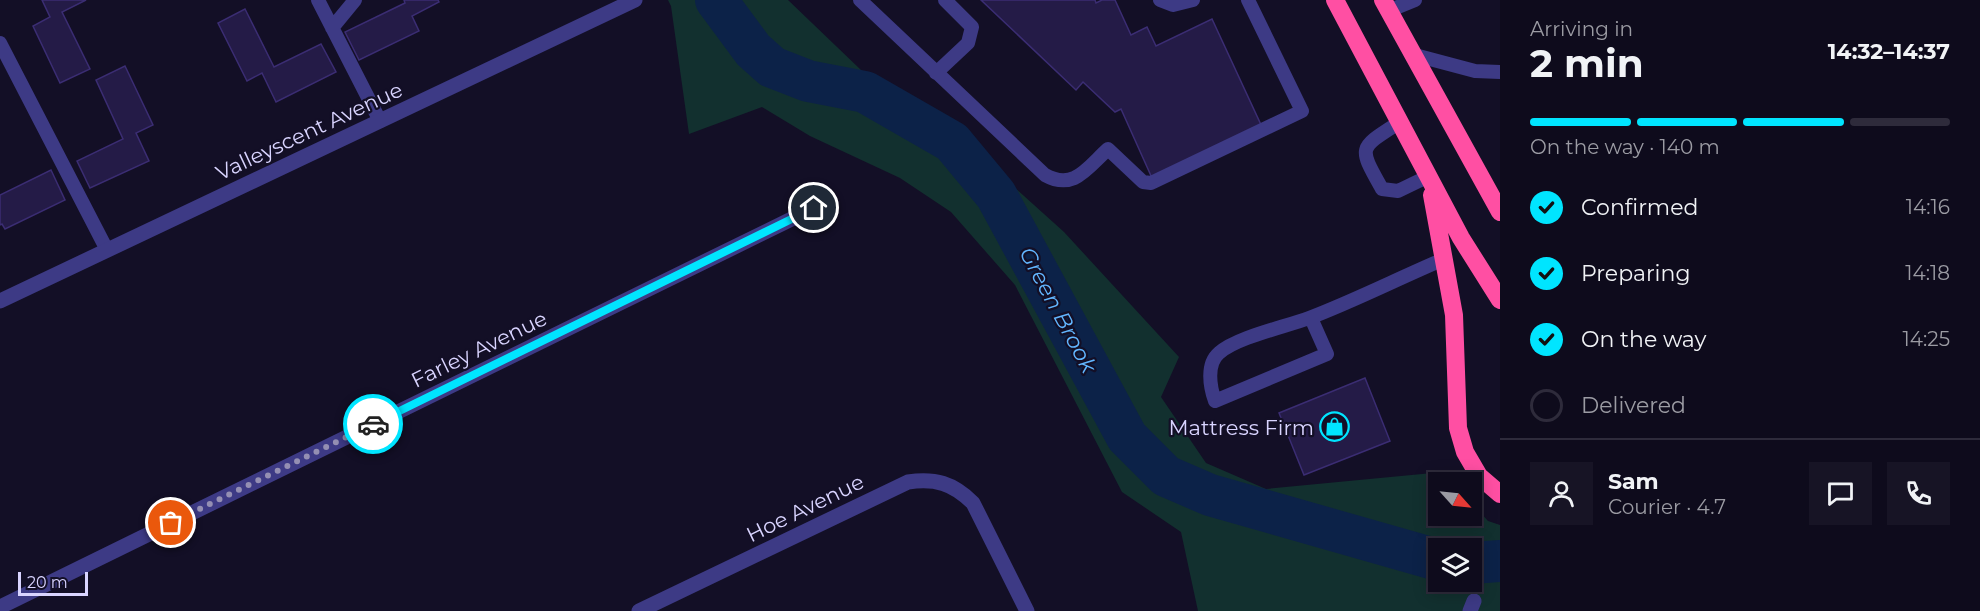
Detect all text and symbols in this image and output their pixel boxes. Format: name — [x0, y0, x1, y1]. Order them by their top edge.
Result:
text: Arriving in — [1530, 17, 1633, 41]
text: 14:32–14:37 — [1828, 38, 1950, 65]
text: 2 min — [1530, 39, 1644, 87]
street label: Valleyscent Avenue — [212, 77, 406, 185]
text: On the way · 140 m — [1530, 135, 1720, 159]
pin — [788, 182, 839, 233]
icon: home — [797, 191, 830, 224]
icon: check — [1530, 191, 1563, 224]
text: Confirmed — [1581, 194, 1698, 221]
text: 14:16 — [1906, 195, 1950, 219]
water label: Green Brook — [1014, 242, 1103, 378]
icon: check — [1530, 257, 1563, 290]
text: Preparing — [1581, 260, 1690, 287]
text: 14:18 — [1905, 261, 1950, 285]
street label: Farley Avenue — [407, 305, 551, 393]
icon: check — [1530, 323, 1563, 356]
text: On the way — [1581, 326, 1706, 353]
text: 14:25 — [1903, 327, 1950, 351]
text: Delivered — [1581, 392, 1686, 419]
courier — [343, 394, 403, 454]
icon: car — [357, 408, 390, 441]
shop icon: Mattress Firm — [1319, 411, 1351, 443]
place label: Mattress Firm — [1168, 415, 1314, 440]
button: person — [1530, 462, 1593, 525]
button: chat — [1809, 462, 1872, 525]
button: phone — [1887, 462, 1950, 525]
text: Sam — [1608, 468, 1659, 495]
street label: Hoe Avenue — [742, 469, 868, 547]
north arrow — [1428, 472, 1482, 526]
map controls — [1428, 472, 1482, 592]
text: Courier · 4.7 — [1608, 495, 1726, 519]
pin — [145, 497, 196, 548]
icon: bag — [154, 506, 187, 539]
button: layers — [1428, 538, 1482, 592]
scale bar — [18, 569, 88, 596]
text: 20 m — [27, 573, 68, 592]

